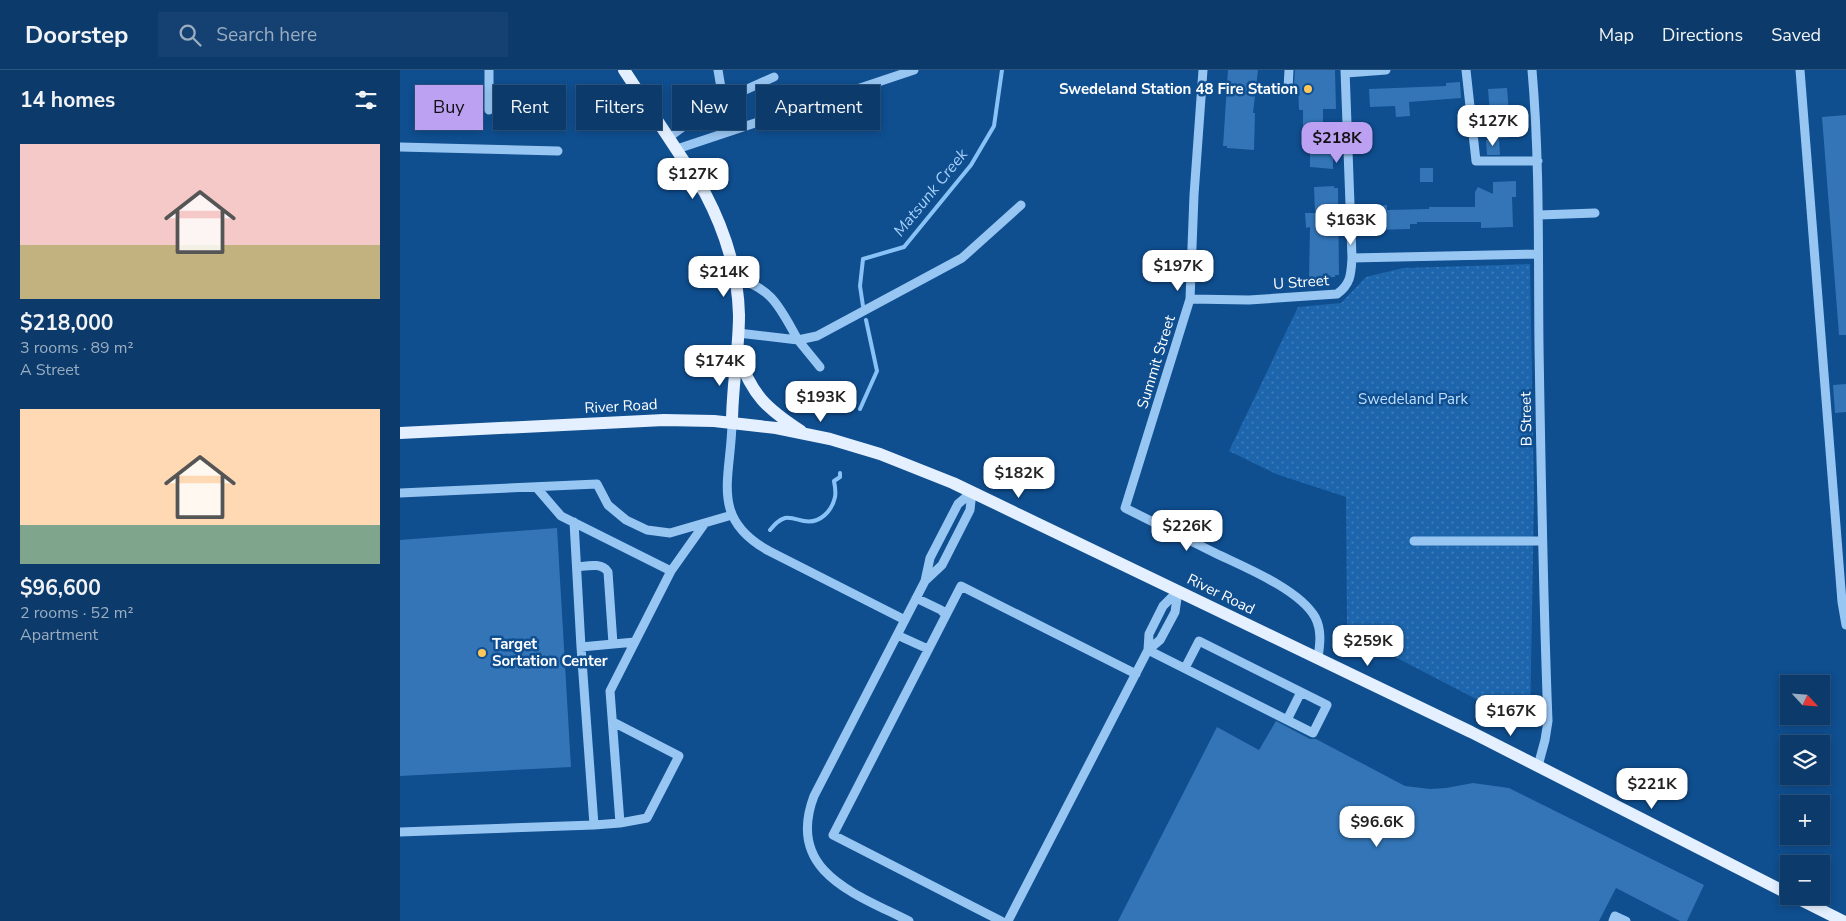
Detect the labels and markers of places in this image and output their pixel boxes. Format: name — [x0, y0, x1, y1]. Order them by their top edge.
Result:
place label: Swedeland Station 48 Fire Station — [1059, 79, 1298, 99]
marker: Swedeland Station 48 Fire Station — [1302, 83, 1314, 95]
pin: $127K — [1458, 104, 1528, 147]
pin: $218K — [1302, 122, 1372, 164]
pin: $127K — [658, 158, 728, 200]
pin: $163K — [1316, 204, 1386, 246]
pin: $197K — [1143, 250, 1213, 292]
pin: $214K — [689, 256, 759, 298]
pin: $174K — [685, 344, 755, 387]
pin: $193K — [786, 380, 856, 423]
pin: $182K — [984, 456, 1054, 499]
pin: $226K — [1152, 510, 1222, 552]
pin: $259K — [1333, 624, 1403, 667]
place label: Target Sortation Center — [492, 634, 608, 671]
marker: Target Sortation Center — [476, 647, 488, 659]
pin: $167K — [1476, 694, 1546, 737]
pin: $221K — [1617, 768, 1687, 810]
pin: $96.6K — [1336, 806, 1418, 848]

